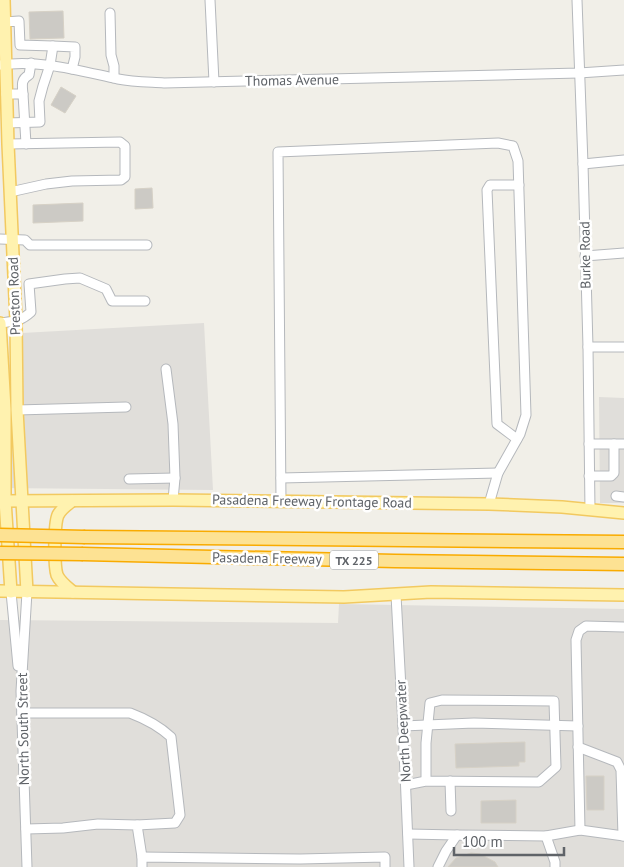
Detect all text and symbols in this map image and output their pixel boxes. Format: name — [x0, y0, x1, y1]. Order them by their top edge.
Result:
street label: Thomas Avenue — [245, 70, 339, 90]
street label: Burke Road — [575, 221, 595, 289]
street label: Preston Road — [4, 257, 24, 335]
street label: Pasadena Freeway Frontage Road — [212, 490, 412, 512]
street label: Pasadena Freeway — [212, 548, 323, 568]
road number: TX 225 — [330, 550, 378, 570]
street label: North South Street — [13, 672, 33, 785]
street label: North Deepwater — [391, 679, 415, 783]
scale bar — [454, 824, 564, 856]
text: 100 m — [462, 832, 503, 851]

